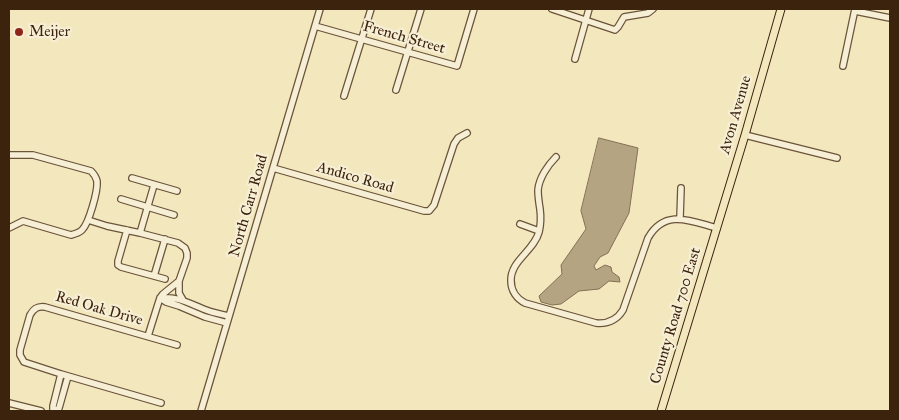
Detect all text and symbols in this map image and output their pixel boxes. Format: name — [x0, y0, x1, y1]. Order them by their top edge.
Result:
street label: French Street — [361, 18, 447, 58]
place label: Meijer — [29, 23, 70, 41]
marker: Meijer — [13, 26, 25, 38]
street label: Avon Avenue — [716, 74, 756, 156]
street label: North Carr Road — [226, 153, 272, 259]
street label: Andico Road — [315, 158, 395, 198]
street label: County Road 700 East — [647, 246, 705, 386]
street label: Red Oak Drive — [53, 288, 145, 330]

